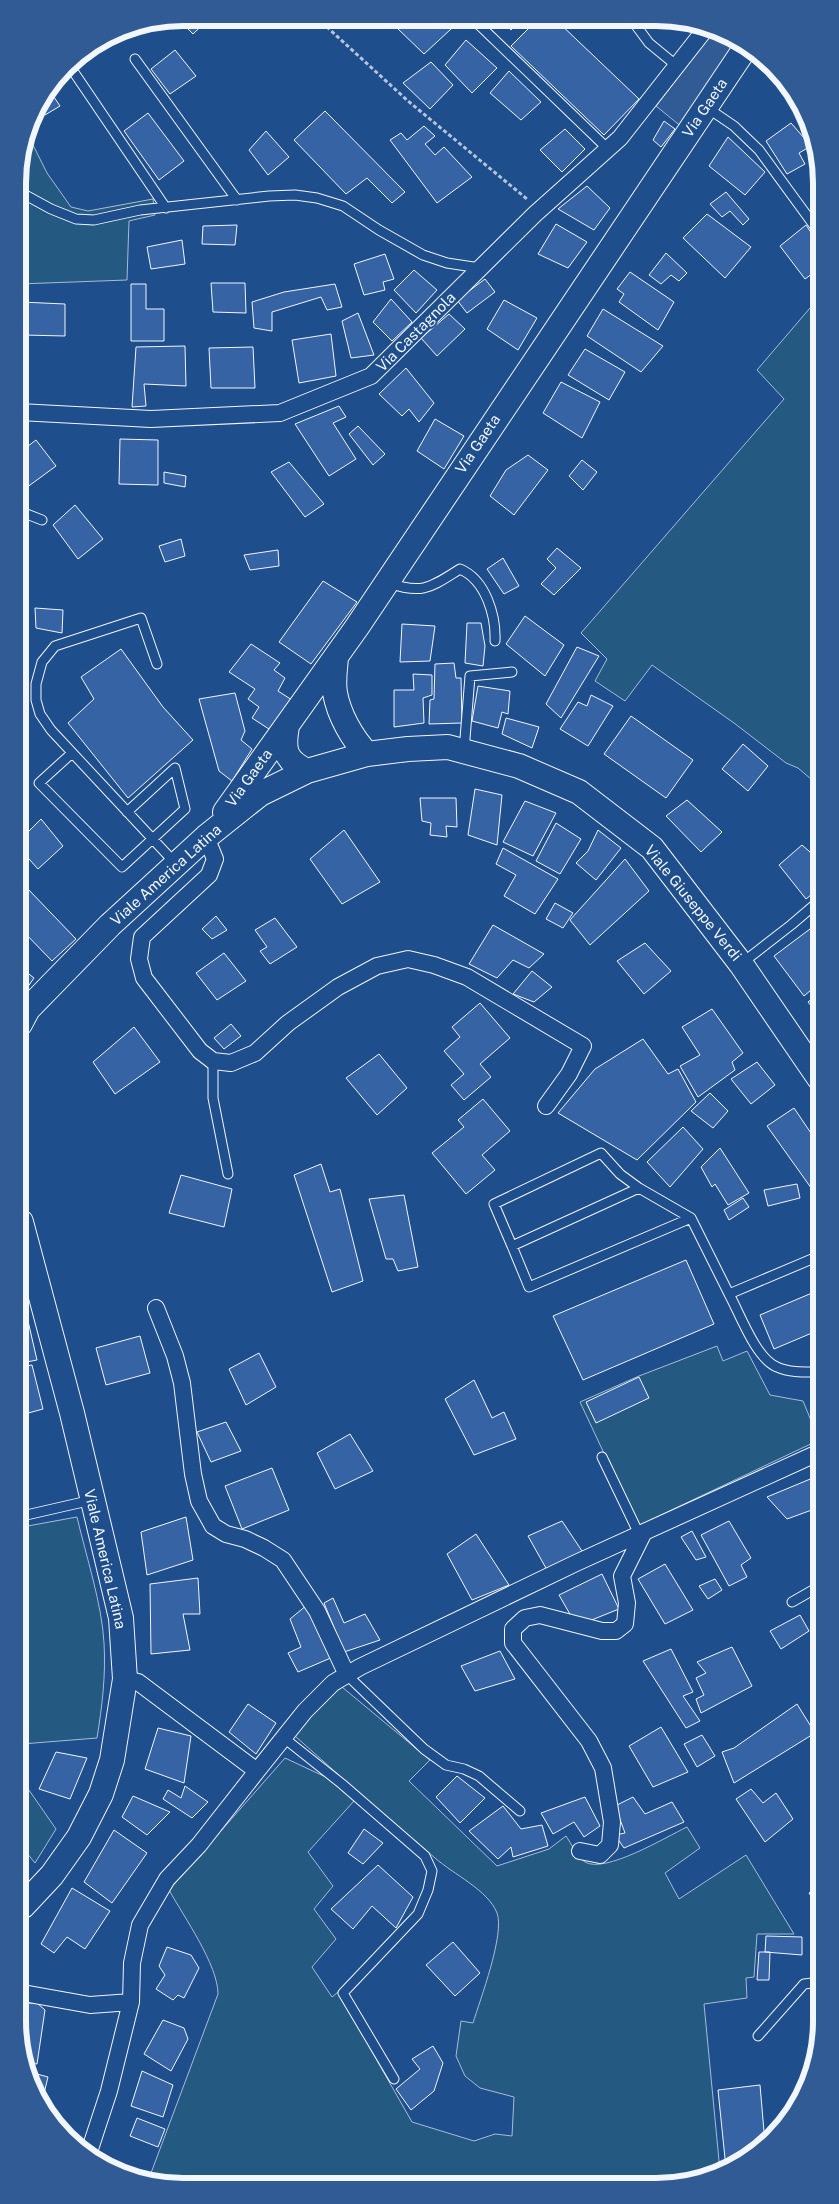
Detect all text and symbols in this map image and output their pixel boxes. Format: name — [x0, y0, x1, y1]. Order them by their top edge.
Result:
street label: Via Gaeta — [679, 75, 730, 140]
street label: Via Castagnola — [373, 289, 459, 375]
street label: Via Gaeta — [452, 411, 503, 476]
street label: Via Gaeta — [222, 746, 275, 810]
street label: Viale America Latina — [107, 820, 224, 929]
street label: Viale Giuseppe Verdi — [642, 841, 745, 964]
street label: Viale America Latina — [81, 1487, 130, 1630]

